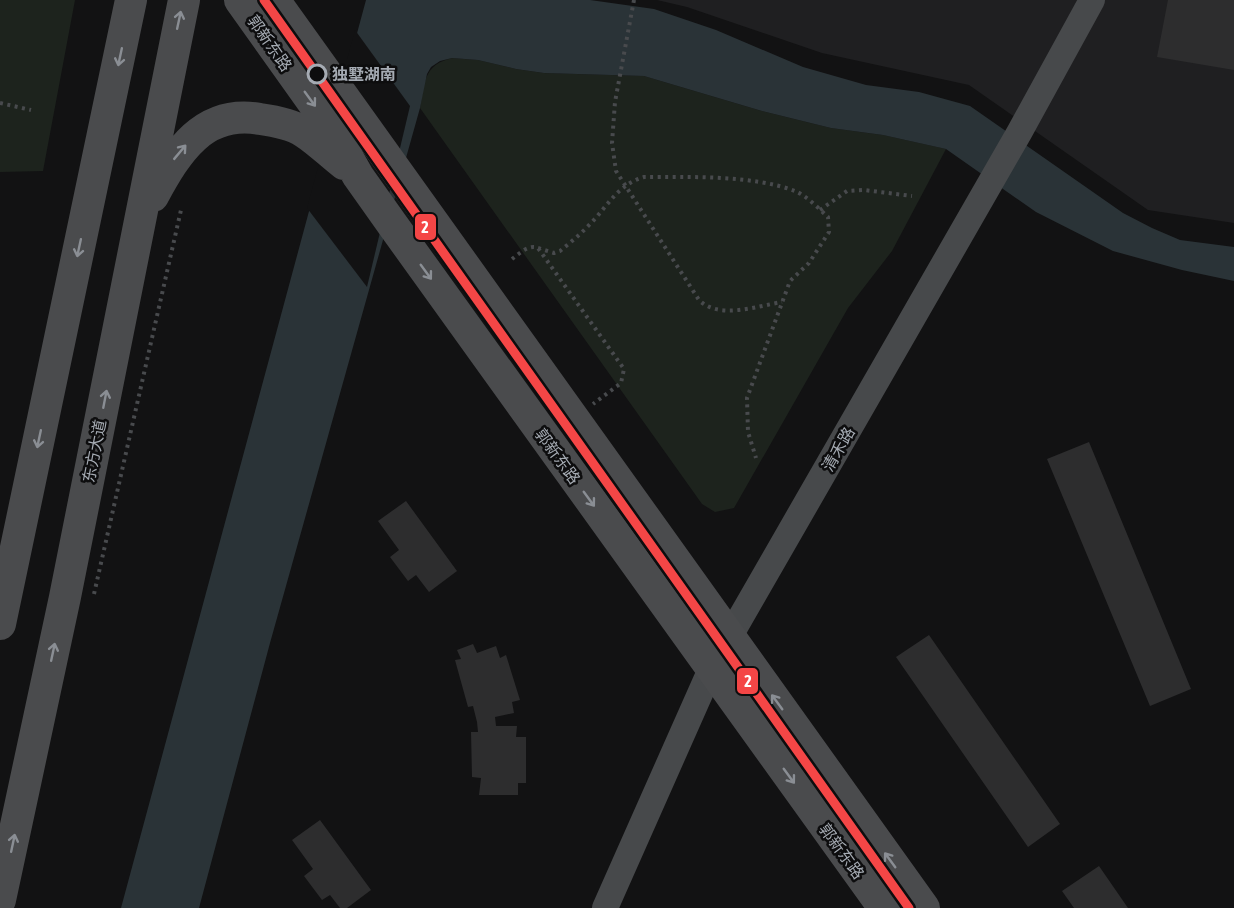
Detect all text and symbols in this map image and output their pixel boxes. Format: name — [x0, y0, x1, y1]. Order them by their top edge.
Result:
one-way arrow — [174, 10, 186, 29]
street label: 郭新东路 — [244, 12, 296, 74]
one-way arrow — [114, 47, 125, 67]
marker: 独墅湖南 — [307, 64, 327, 84]
place label: 独墅湖南 — [332, 65, 396, 83]
one-way arrow — [304, 90, 317, 106]
one-way arrow — [173, 144, 186, 160]
line badge: 2 — [414, 213, 437, 241]
text: 2 — [421, 218, 429, 236]
one-way arrow — [73, 238, 85, 257]
one-way arrow — [420, 263, 432, 279]
one-way arrow — [100, 390, 111, 410]
street label: 东方大道 — [79, 418, 109, 484]
street label: 清禾路 — [818, 424, 858, 474]
street label: 郭新东路 — [532, 425, 584, 487]
one-way arrow — [33, 429, 44, 448]
one-way arrow — [583, 490, 595, 506]
one-way arrow — [48, 643, 59, 662]
line badge: 2 — [736, 667, 759, 695]
text: 2 — [744, 672, 752, 690]
one-way arrow — [771, 694, 783, 710]
one-way arrow — [782, 768, 795, 784]
street label: 郭新东路 — [816, 820, 868, 882]
one-way arrow — [8, 834, 19, 853]
one-way arrow — [884, 853, 896, 869]

